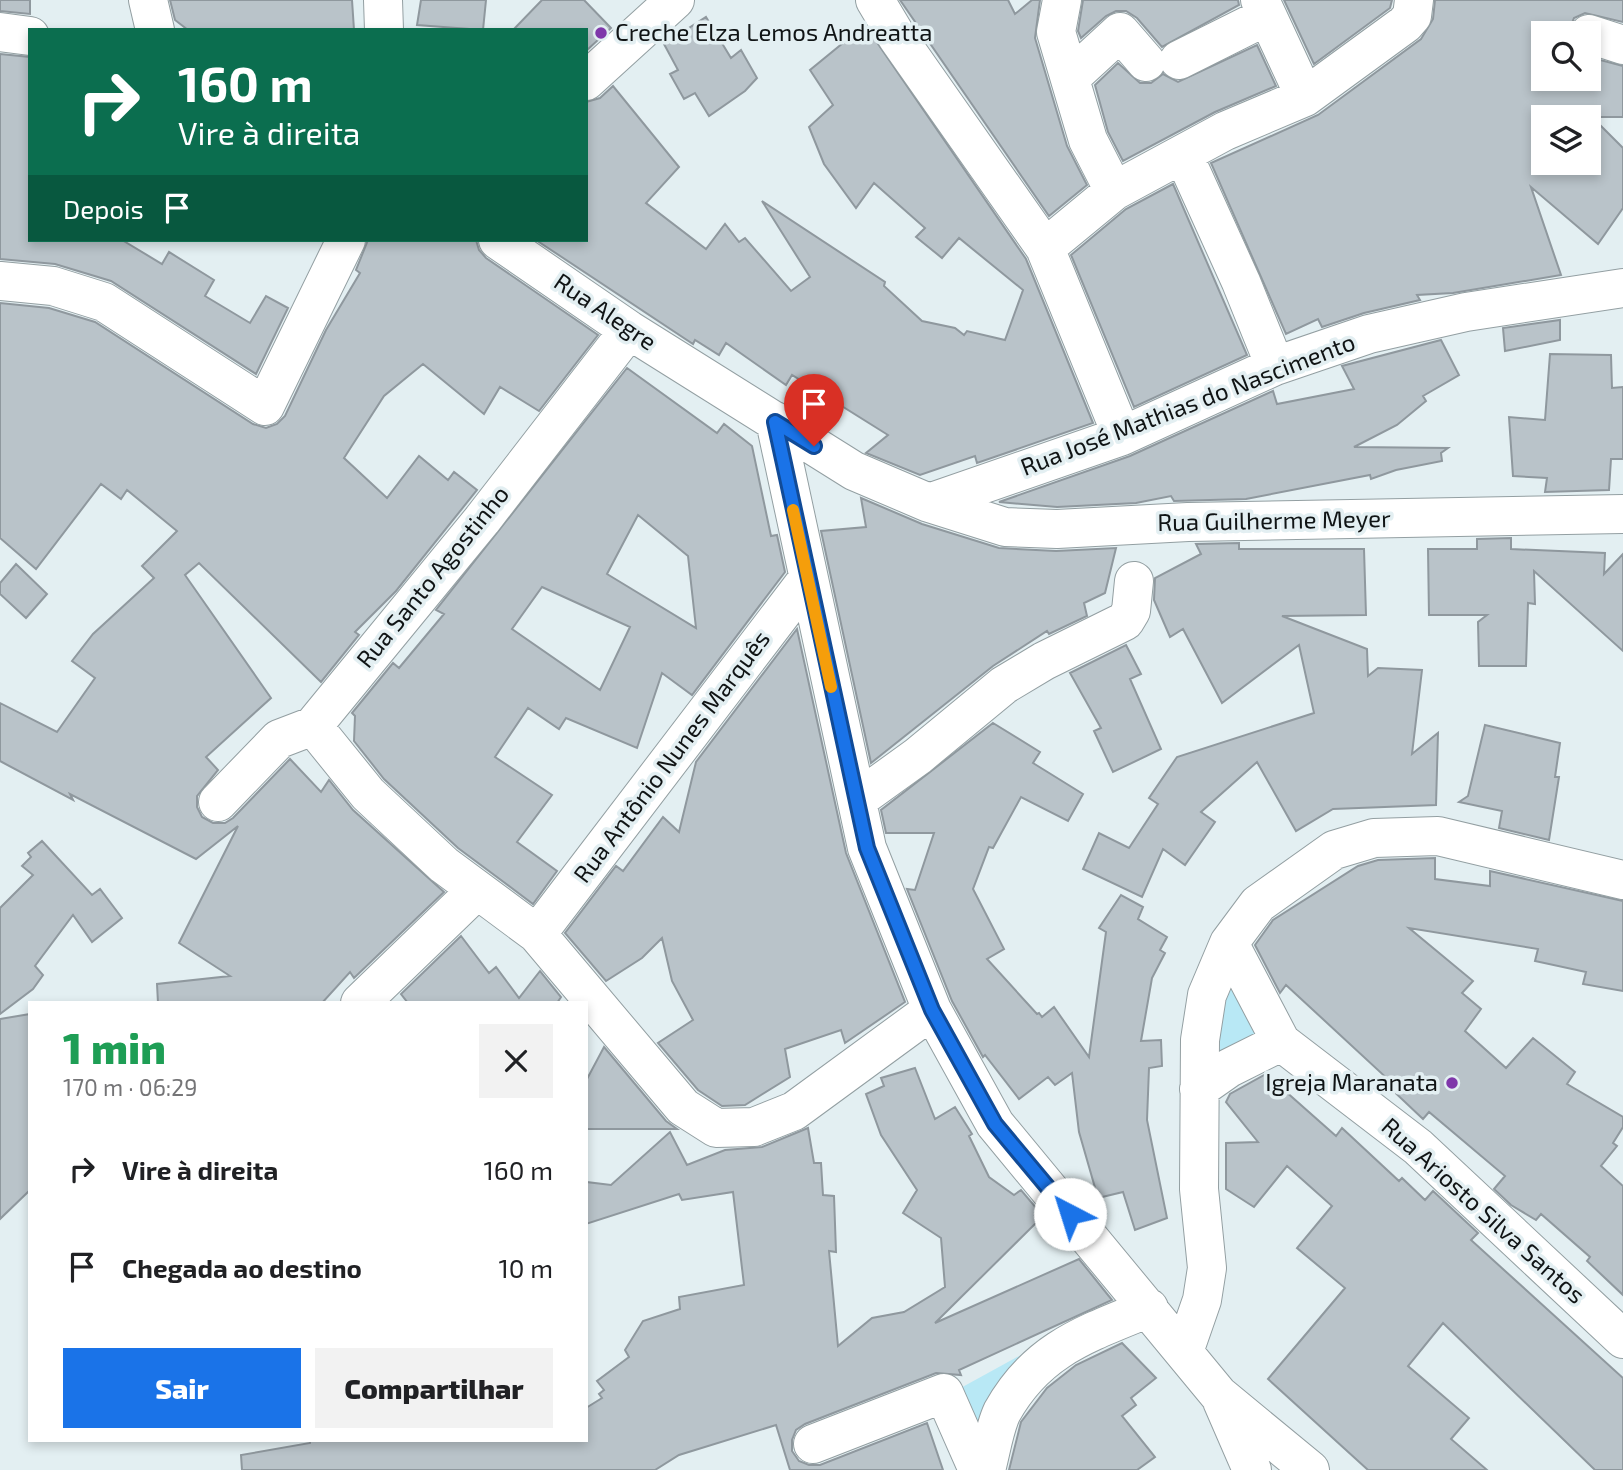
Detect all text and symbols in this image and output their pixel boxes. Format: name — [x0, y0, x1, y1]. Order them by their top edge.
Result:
place label: Creche Elza Lemos Andreatta — [615, 17, 932, 46]
map controls — [1531, 21, 1601, 175]
button: search — [1531, 21, 1601, 91]
marker: Creche Elza Lemos Andreatta — [593, 25, 609, 41]
text: 160 m — [178, 53, 313, 112]
icon: right — [63, 56, 154, 147]
button: layers — [1531, 105, 1601, 175]
text: Vire à direita — [178, 113, 360, 151]
icon: arrive — [158, 189, 196, 227]
text: Depois — [63, 193, 144, 224]
street label: Rua Alegre — [549, 266, 662, 355]
street label: Rua José Mathias do Nascimento — [1016, 326, 1359, 481]
pin — [784, 374, 844, 446]
icon: arrive — [795, 385, 833, 423]
street label: Rua Santo Agostinho — [350, 479, 514, 673]
street label: Rua Guilherme Meyer — [1157, 503, 1391, 536]
street label: Rua Antônio Nunes Marquês — [567, 624, 775, 888]
text: 1 min — [63, 1022, 166, 1072]
button: close — [479, 1024, 553, 1098]
place label: Igreja Maranata — [1265, 1067, 1438, 1096]
text: 170 m · 06:29 — [63, 1073, 197, 1101]
marker: Igreja Maranata — [1444, 1075, 1460, 1091]
street label: Rua Ariosto Silva Santos — [1376, 1111, 1592, 1309]
icon: right — [63, 1150, 101, 1188]
text: Vire à direita — [122, 1154, 278, 1185]
text: 160 m — [484, 1154, 553, 1185]
position arrow — [1033, 1177, 1107, 1251]
icon: arrive — [63, 1248, 101, 1286]
text: Chegada ao destino — [122, 1252, 362, 1283]
text: 10 m — [498, 1252, 553, 1283]
button: Sair — [63, 1348, 301, 1428]
button: Compartilhar — [315, 1348, 553, 1428]

